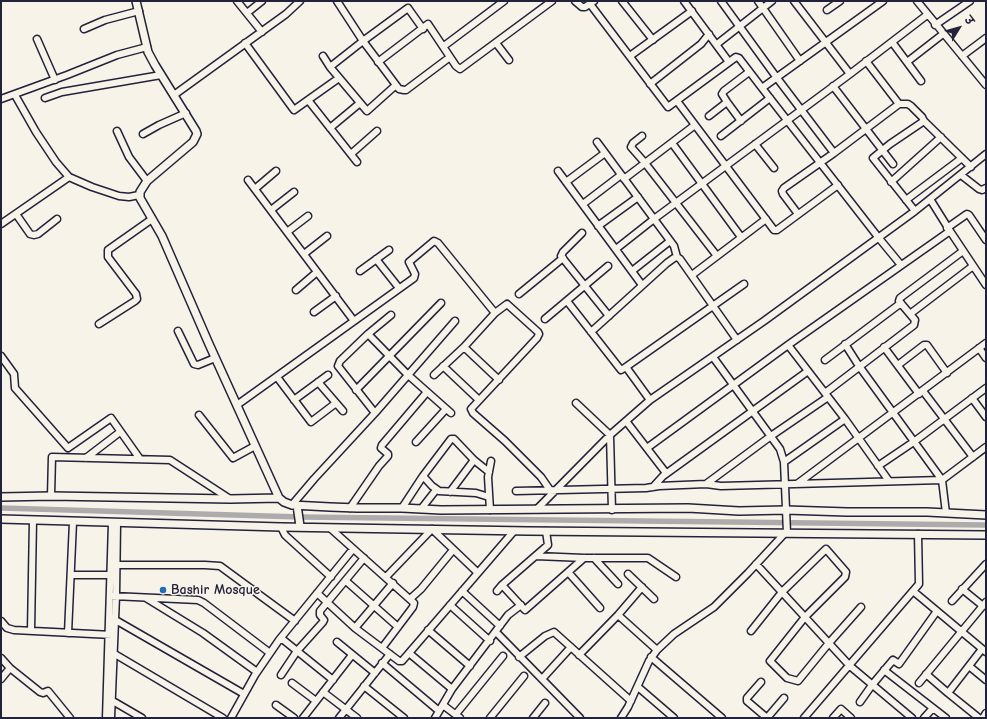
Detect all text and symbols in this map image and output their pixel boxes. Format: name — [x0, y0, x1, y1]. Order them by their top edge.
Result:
north arrow — [939, 8, 979, 48]
text: उ — [962, 14, 976, 27]
place label: Bashir Mosque — [171, 582, 260, 598]
marker: Bashir Mosque — [158, 585, 168, 595]

